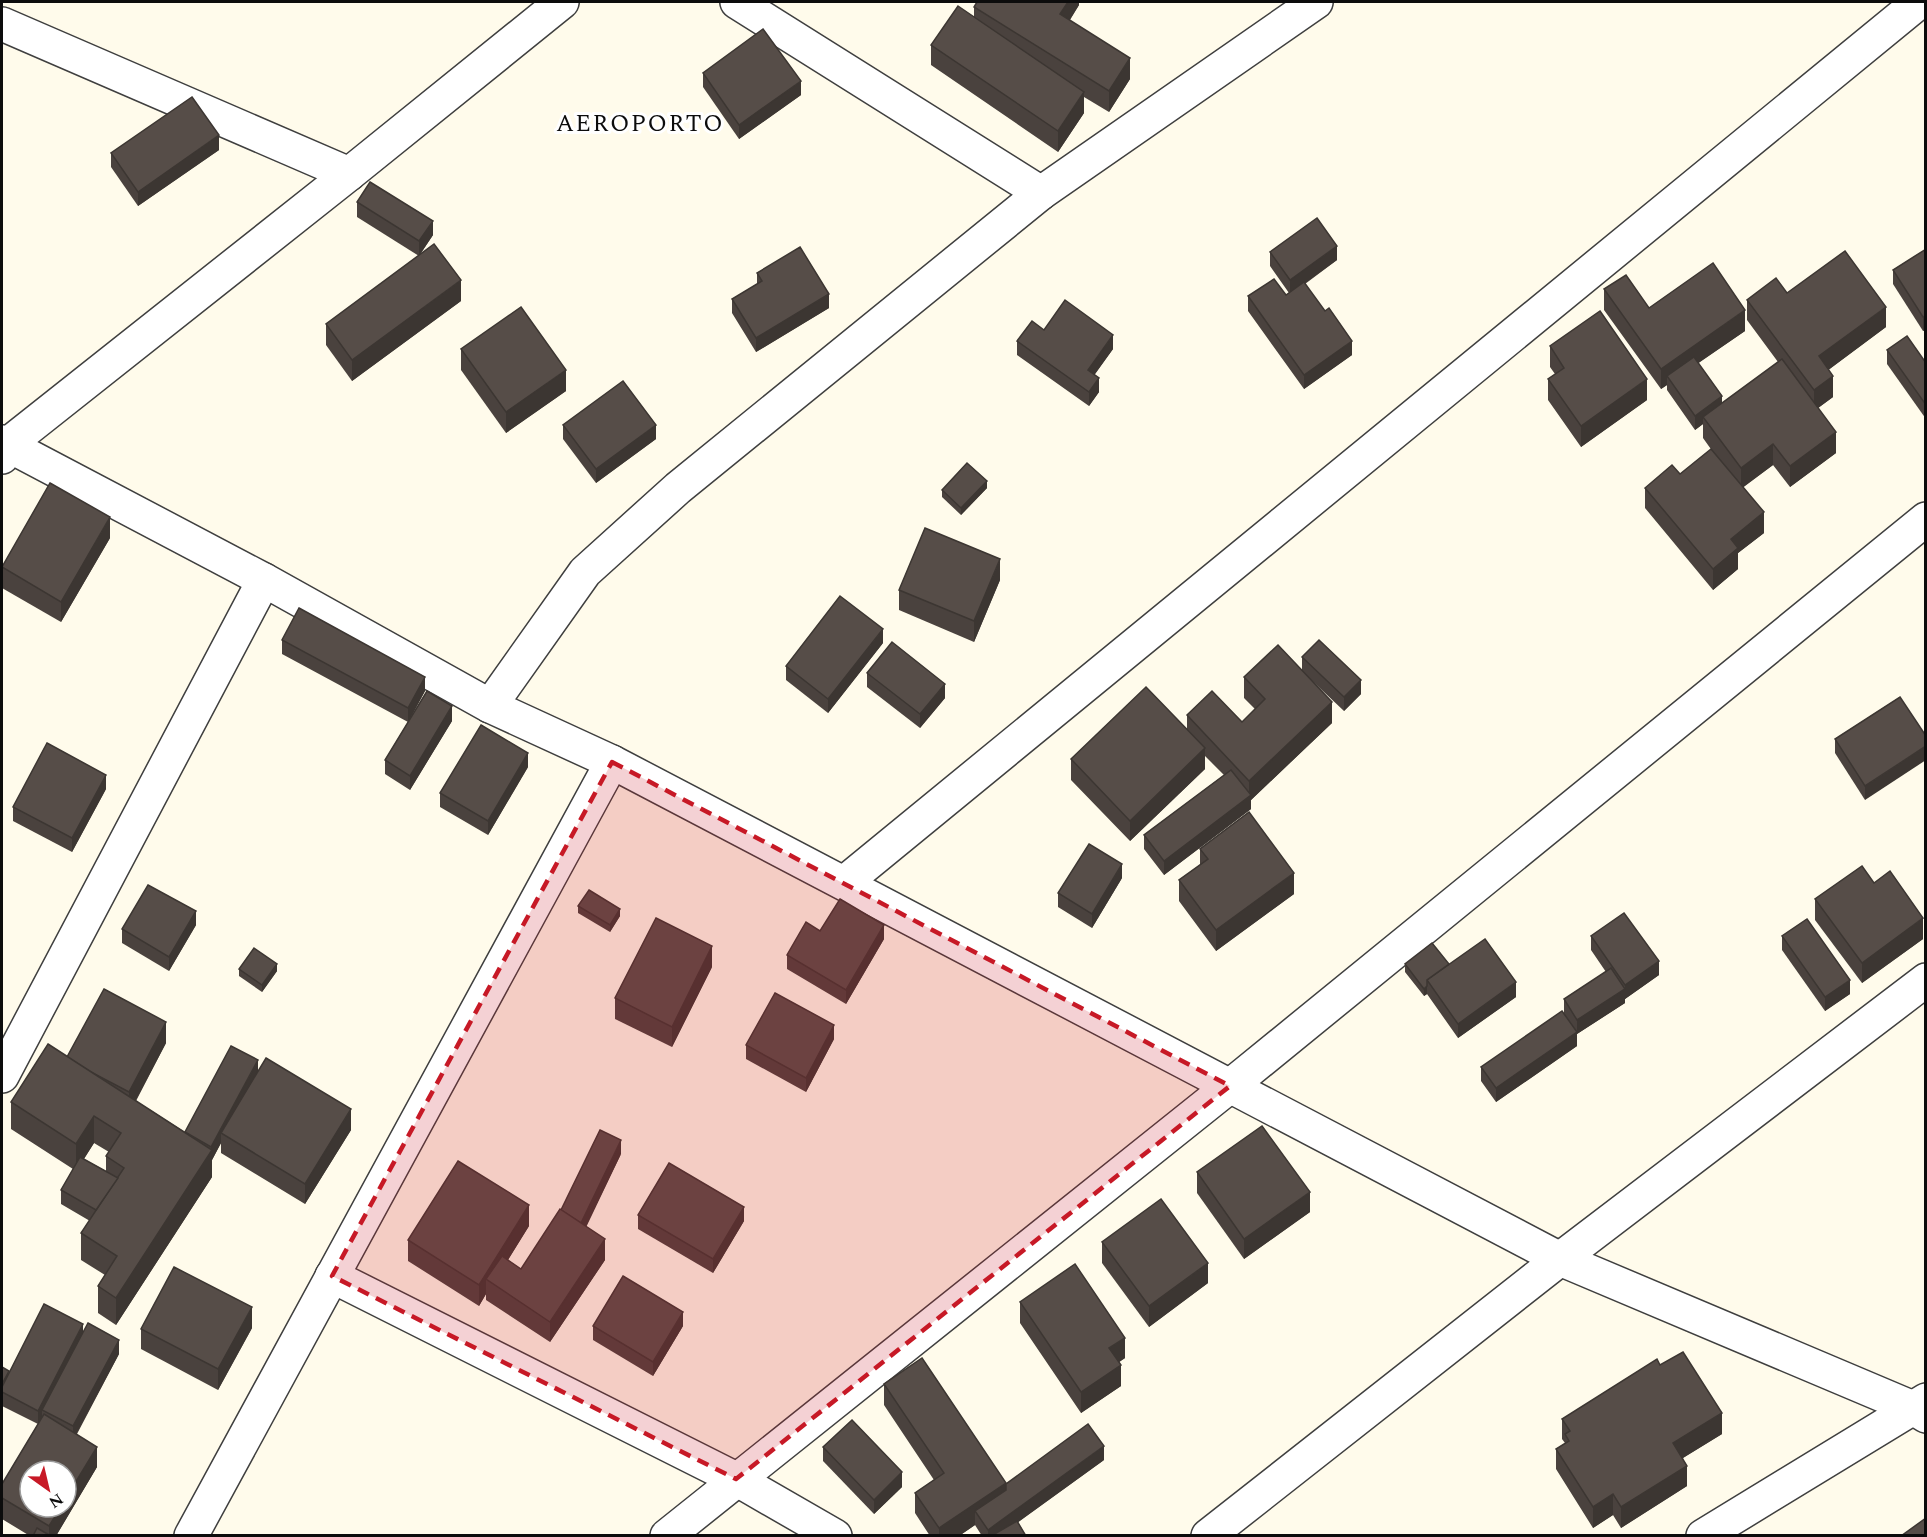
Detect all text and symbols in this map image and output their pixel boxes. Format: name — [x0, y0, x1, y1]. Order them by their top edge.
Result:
district label: AEROPORTO — [556, 106, 724, 142]
north arrow — [18, 1459, 78, 1519]
text: N — [44, 1487, 68, 1514]

